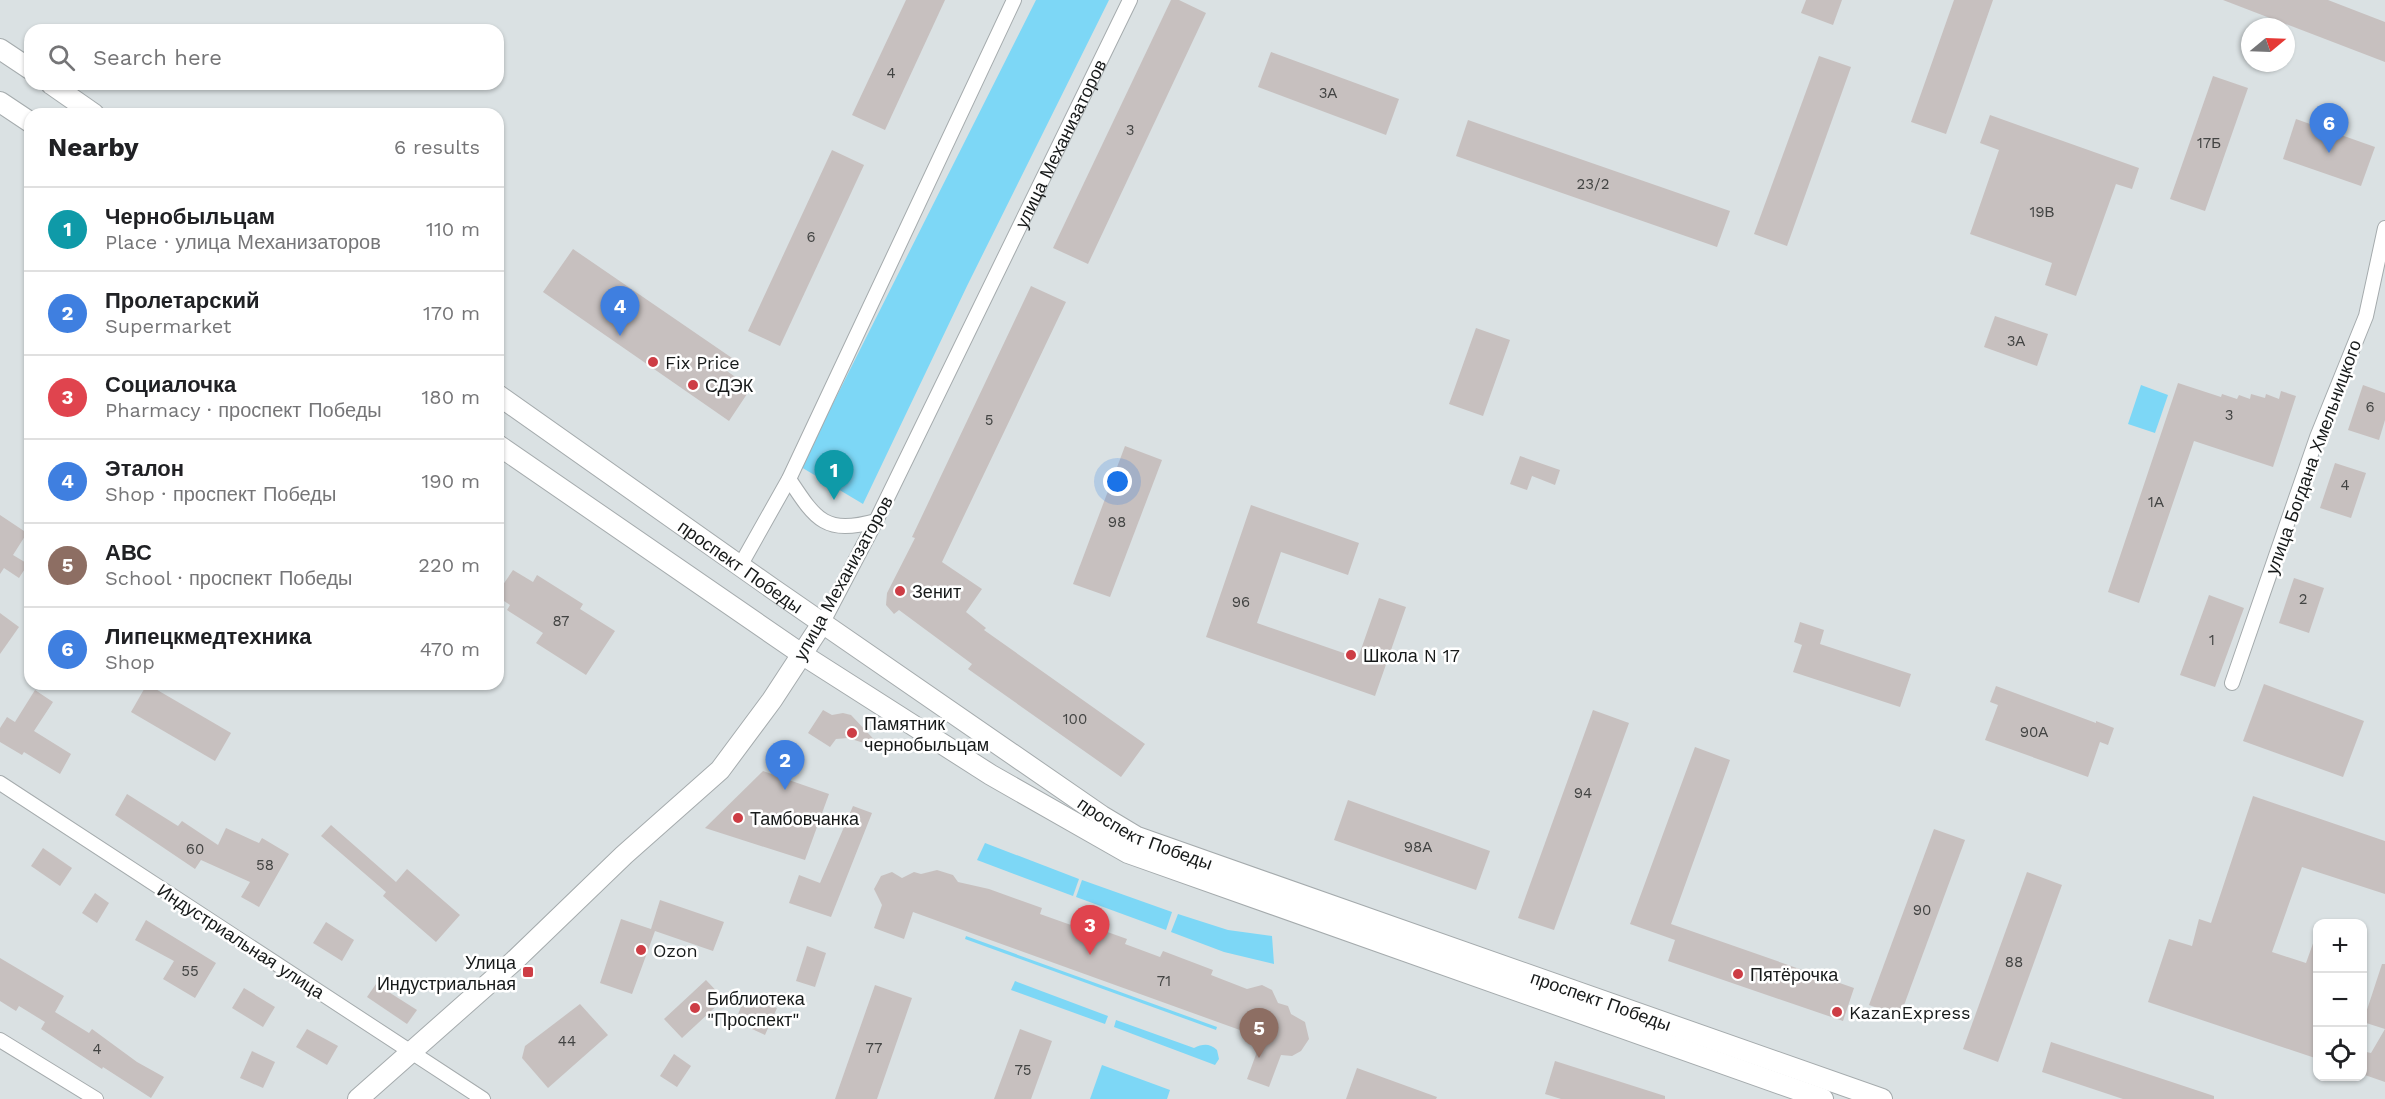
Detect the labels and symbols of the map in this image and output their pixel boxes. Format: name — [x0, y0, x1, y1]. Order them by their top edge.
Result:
north arrow — [2241, 18, 2295, 72]
street label: улица Механизаторов — [1010, 56, 1110, 231]
house number: 4 — [886, 64, 896, 82]
house number: 3А — [1319, 84, 1337, 102]
pin: 6 — [2310, 104, 2348, 153]
house number: 3 — [1126, 121, 1134, 139]
house number: 17Б — [2197, 134, 2221, 152]
house number: 23/2 — [1577, 175, 1609, 193]
house number: 19В — [2029, 203, 2055, 221]
house number: 6 — [806, 228, 816, 246]
pin: 4 — [600, 286, 640, 336]
house number: 3А — [2007, 332, 2025, 350]
street label: улица Богдана Хмельницкого — [2261, 337, 2365, 577]
place label: Fix Price — [665, 352, 740, 373]
marker: Fix Price — [646, 355, 660, 369]
place label: СДЭК — [705, 375, 754, 396]
marker: СДЭК — [686, 378, 700, 392]
house number: 6 — [2365, 398, 2375, 416]
house number: 3 — [2225, 406, 2233, 424]
house number: 5 — [985, 411, 993, 429]
pin: 1 — [814, 450, 854, 500]
your location — [1103, 467, 1132, 496]
house number: 4 — [2340, 476, 2350, 494]
street label: улица Механизаторов — [789, 492, 897, 664]
house number: 1А — [2148, 493, 2164, 511]
house number: 98 — [1108, 513, 1126, 531]
street label: проспект Победы — [675, 515, 807, 617]
place label: Зенит — [912, 581, 961, 602]
marker: Зенит — [893, 584, 907, 598]
house number: 2 — [2299, 590, 2307, 608]
house number: 96 — [1232, 593, 1250, 611]
house number: 87 — [552, 612, 570, 630]
house number: 1 — [2209, 631, 2215, 649]
place label: Школа N 17 — [1363, 645, 1460, 666]
marker: Школа N 17 — [1344, 648, 1358, 662]
house number: 100 — [1063, 710, 1087, 728]
place label: Памятник чернобыльцам — [864, 713, 989, 755]
house number: 90А — [2020, 723, 2048, 741]
marker: Памятник чернобыльцам — [845, 726, 859, 740]
pin: 2 — [766, 740, 804, 790]
house number: 94 — [1574, 784, 1592, 802]
street label: проспект Победы — [1074, 792, 1215, 873]
place label: Тамбовчанка — [750, 808, 860, 829]
marker: Тамбовчанка — [731, 811, 745, 825]
house number: 98А — [1404, 838, 1432, 856]
house number: 60 — [186, 840, 204, 858]
house number: 58 — [256, 856, 274, 874]
street label: Индустриальная улица — [154, 879, 329, 1003]
house number: 90 — [1913, 901, 1931, 919]
pin: 3 — [1070, 906, 1110, 955]
place label: Ozon — [653, 940, 698, 961]
marker: Ozon — [634, 943, 648, 957]
place label: Улица Индустриальная — [377, 952, 517, 994]
house number: 88 — [2005, 953, 2023, 971]
house number: 55 — [181, 962, 199, 980]
place label: Пятёрочка — [1750, 964, 1839, 985]
marker: Улица Индустриальная — [521, 965, 535, 979]
street label: проспект Победы — [1528, 966, 1674, 1035]
marker: Пятёрочка — [1731, 967, 1745, 981]
house number: 71 — [1157, 972, 1171, 990]
place label: Библиотека "Проспект" — [707, 988, 806, 1030]
marker: Библиотека "Проспект" — [688, 1001, 702, 1015]
place label: KazanExpress — [1849, 1002, 1970, 1023]
marker: KazanExpress — [1830, 1005, 1844, 1019]
pin: 5 — [1240, 1008, 1278, 1058]
house number: 44 — [558, 1032, 576, 1050]
house number: 77 — [866, 1039, 882, 1057]
house number: 4 — [92, 1040, 102, 1058]
house number: 75 — [1014, 1061, 1032, 1079]

